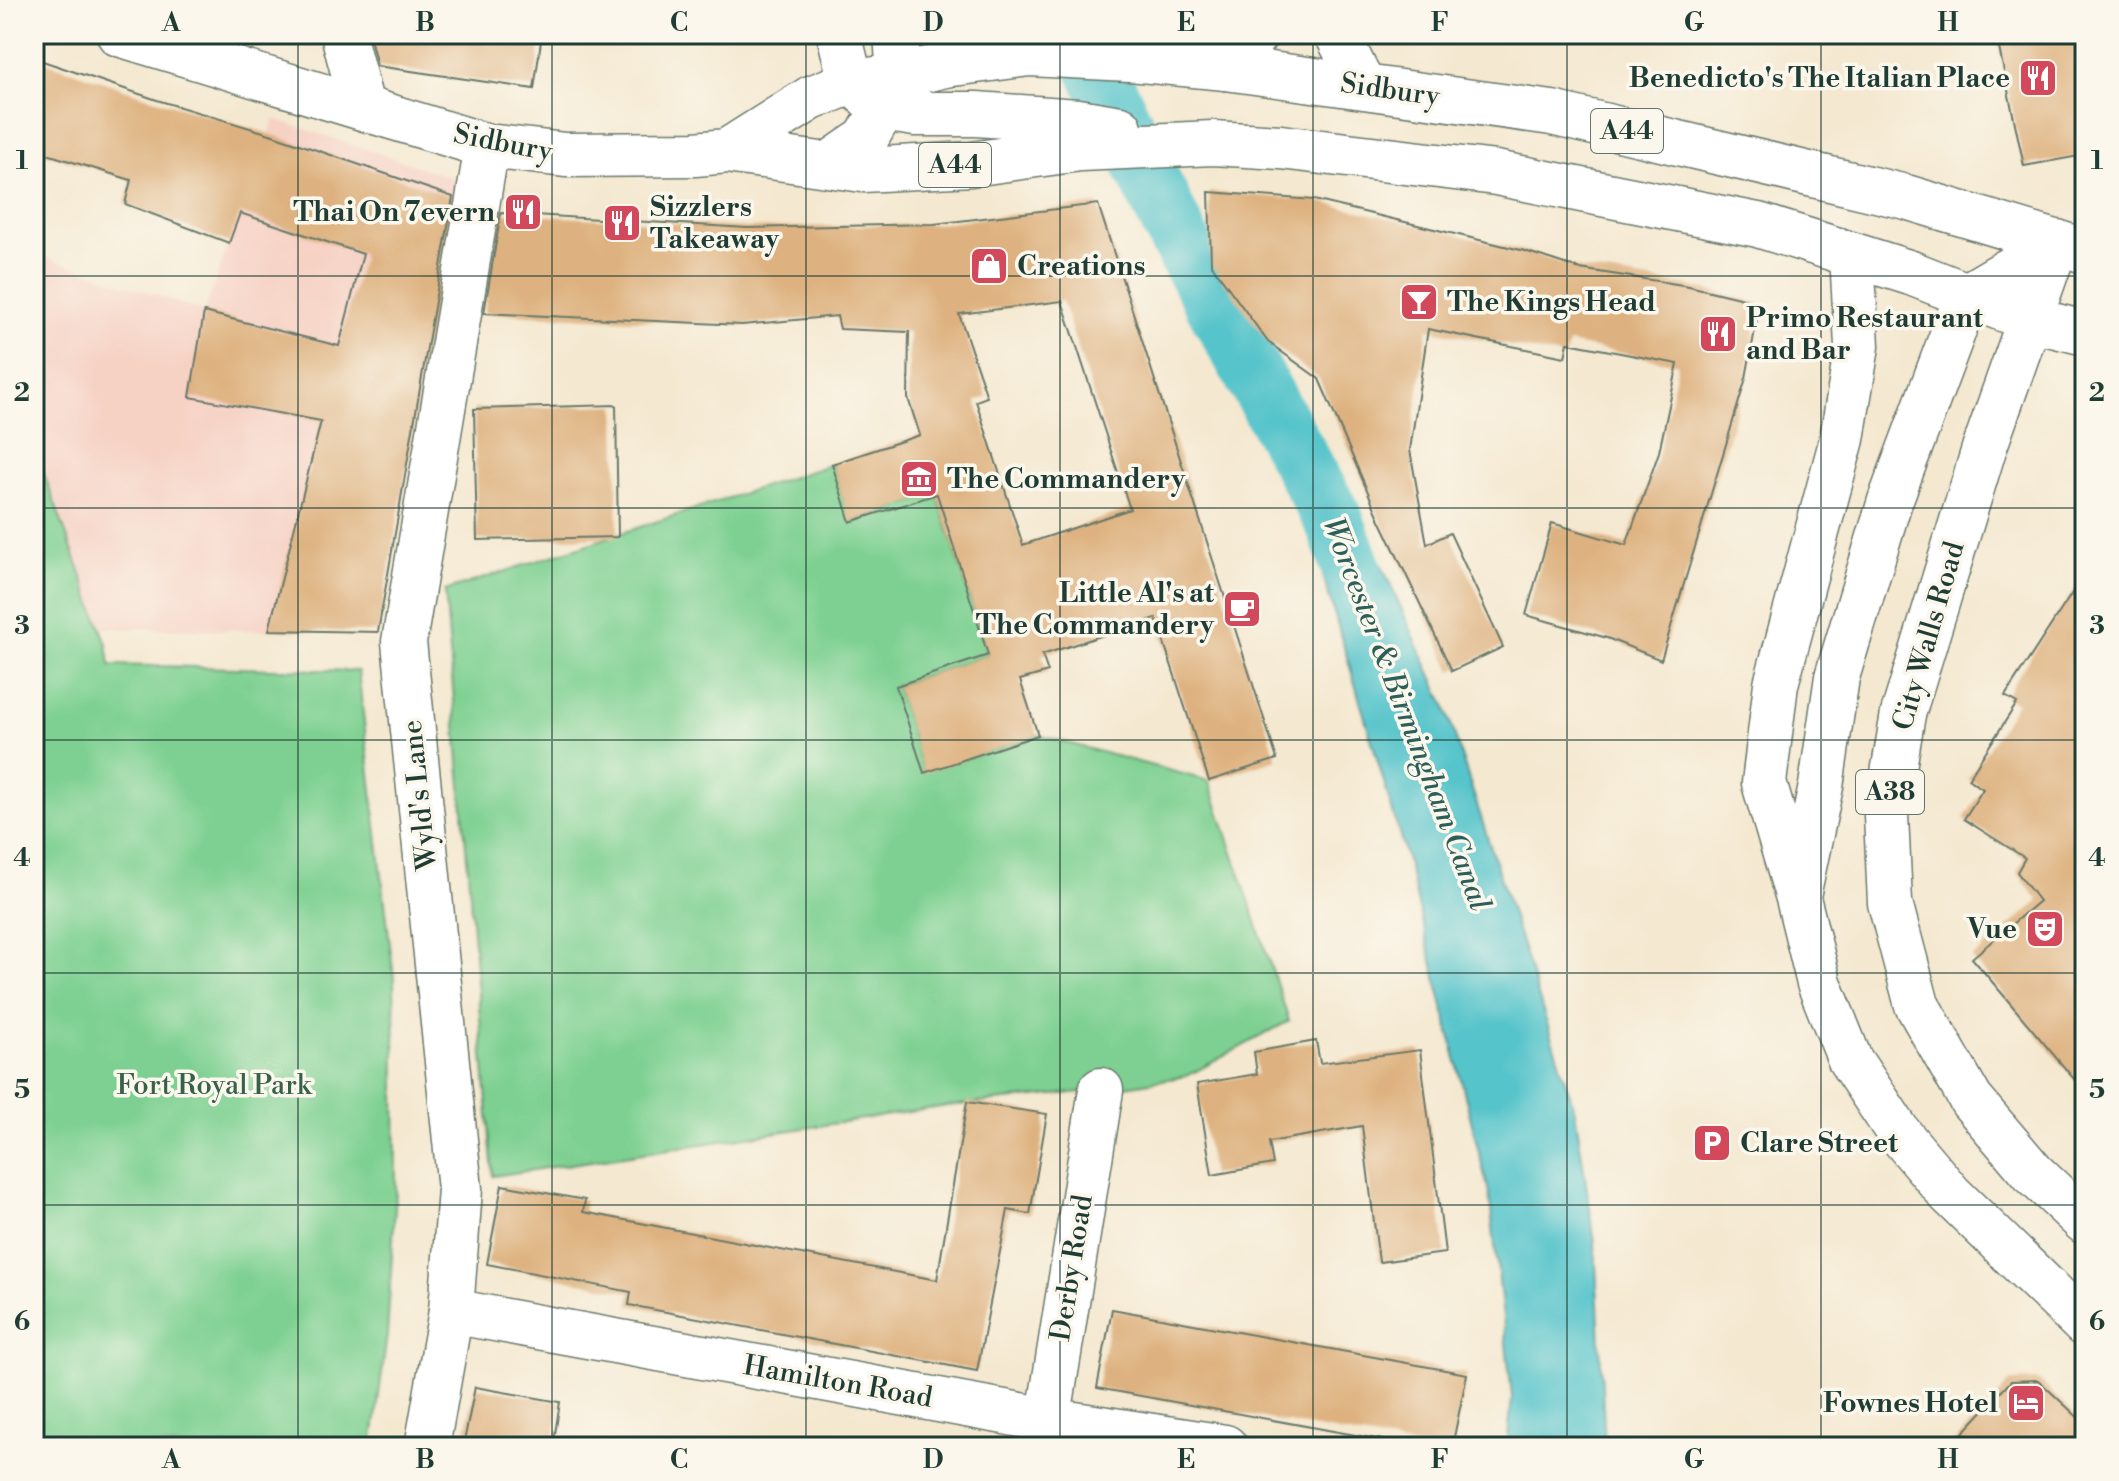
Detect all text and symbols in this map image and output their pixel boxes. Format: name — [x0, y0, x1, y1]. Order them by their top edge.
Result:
text: A — [161, 7, 181, 39]
text: B — [415, 7, 435, 39]
text: C — [670, 7, 688, 39]
text: D — [923, 7, 943, 39]
text: E — [1177, 7, 1195, 39]
text: F — [1431, 7, 1449, 39]
text: G — [1684, 7, 1705, 39]
text: H — [1937, 7, 1959, 39]
restaurant icon: Benedicto's The Italian Place — [2017, 57, 2059, 99]
place label: Benedicto's The Italian Place — [1629, 61, 2010, 96]
street label: Sidbury — [1338, 66, 1442, 114]
road number: A44 — [1591, 109, 1663, 153]
street label: Sidbury — [451, 116, 556, 170]
road number: A44 — [919, 143, 991, 187]
text: 1 — [16, 145, 29, 177]
text: 1 — [2091, 145, 2104, 177]
place label: Sizzlers Takeaway — [650, 190, 780, 257]
restaurant icon: Thai On 7evern — [502, 191, 544, 233]
place label: Thai On 7evern — [293, 195, 495, 230]
restaurant icon: Sizzlers Takeaway — [601, 202, 643, 244]
shop icon: Creations — [968, 245, 1010, 287]
place label: Creations — [1017, 249, 1146, 284]
bar icon: The Kings Head — [1398, 281, 1440, 323]
place label: The Kings Head — [1447, 285, 1656, 320]
place label: Primo Restaurant and Bar — [1746, 301, 1984, 368]
restaurant icon: Primo Restaurant and Bar — [1697, 313, 1739, 355]
text: 2 — [14, 377, 30, 409]
text: 2 — [2089, 377, 2105, 409]
museum icon: The Commandery — [898, 458, 940, 500]
place label: The Commandery — [947, 462, 1186, 497]
water label: Worcester & Birmingham Canal — [1313, 512, 1499, 916]
street label: City Walls Road — [1885, 537, 1973, 734]
place label: Little Al's at The Commandery — [976, 576, 1215, 643]
cafe icon: Little Al's at The Commandery — [1221, 588, 1263, 630]
text: 3 — [14, 610, 30, 642]
text: 3 — [2089, 610, 2105, 642]
street label: Wyld's Lane — [395, 718, 445, 873]
road number: A38 — [1856, 770, 1924, 814]
text: 4 — [13, 842, 31, 874]
text: 4 — [2088, 842, 2106, 874]
theatre icon: Vue — [2024, 908, 2066, 950]
place label: Vue — [1966, 912, 2017, 947]
park label: Fort Royal Park — [117, 1068, 313, 1103]
text: 5 — [14, 1074, 30, 1106]
text: 5 — [2089, 1074, 2105, 1106]
parking icon: Clare Street — [1691, 1122, 1733, 1164]
place label: Clare Street — [1740, 1126, 1899, 1161]
street label: Derby Road — [1043, 1192, 1101, 1344]
text: 6 — [14, 1306, 30, 1338]
text: 6 — [2089, 1306, 2105, 1338]
street label: Hamilton Road — [741, 1348, 935, 1416]
hotel icon: Fownes Hotel — [2005, 1382, 2047, 1424]
place label: Fownes Hotel — [1823, 1386, 1998, 1421]
text: A — [161, 1444, 181, 1476]
text: B — [415, 1444, 435, 1476]
text: C — [670, 1444, 688, 1476]
text: D — [923, 1444, 943, 1476]
text: E — [1177, 1444, 1195, 1476]
text: F — [1431, 1444, 1449, 1476]
text: G — [1684, 1444, 1705, 1476]
text: H — [1937, 1444, 1959, 1476]

